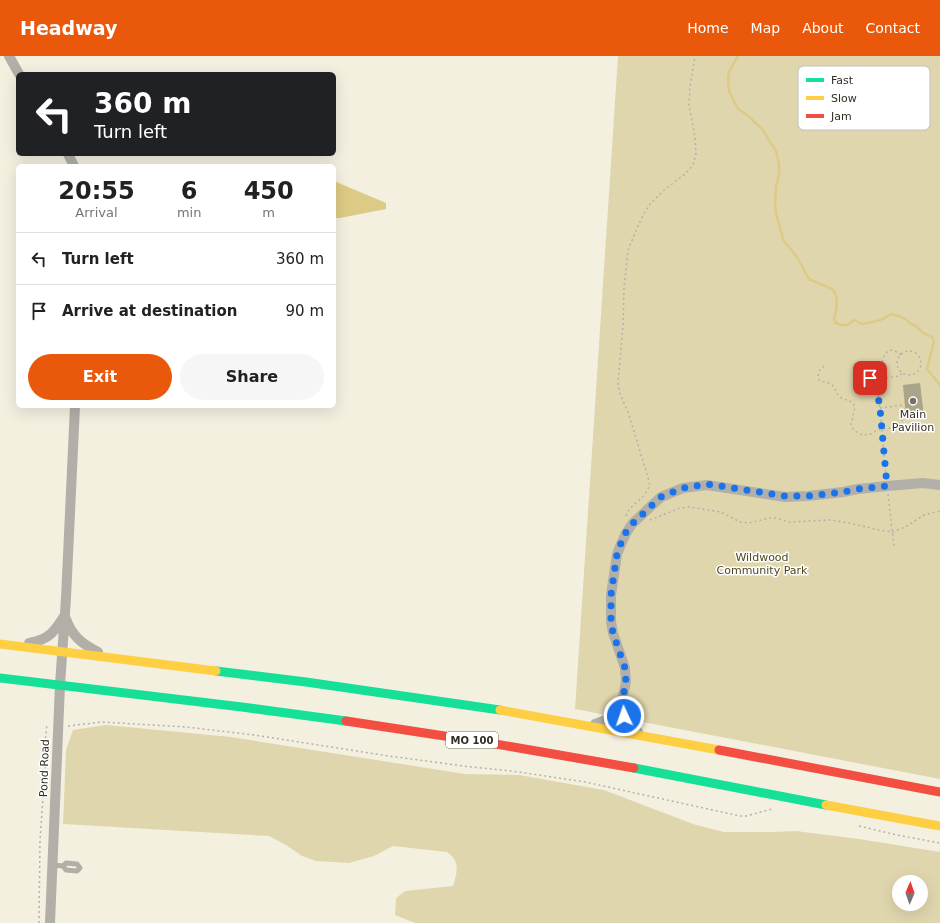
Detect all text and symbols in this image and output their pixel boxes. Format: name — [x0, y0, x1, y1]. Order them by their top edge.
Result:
text: Headway — [20, 17, 117, 39]
text: Home — [687, 20, 729, 36]
text: Map — [751, 20, 780, 36]
text: About — [802, 20, 844, 36]
text: Contact — [866, 20, 920, 36]
legend — [798, 66, 930, 130]
text: Fast — [831, 74, 854, 87]
text: 360 m — [94, 87, 191, 120]
icon: left — [28, 88, 80, 140]
text: Slow — [831, 92, 857, 105]
text: Jam — [830, 110, 852, 123]
text: Turn left — [94, 121, 167, 142]
text: 20:55 — [58, 177, 135, 205]
text: 6 — [181, 177, 197, 205]
text: 450 — [244, 177, 294, 205]
text: Arrival — [75, 205, 118, 220]
text: min — [177, 205, 201, 220]
text: m — [262, 205, 275, 220]
icon: left — [28, 248, 50, 270]
text: Turn left — [62, 250, 134, 268]
text: 360 m — [276, 250, 324, 268]
icon: arrive — [28, 300, 50, 322]
text: Arrive at destination — [62, 302, 237, 320]
text: 90 m — [286, 302, 324, 320]
button: Exit — [28, 354, 172, 400]
button: Share — [180, 354, 324, 400]
pin — [853, 361, 887, 395]
icon: arrive — [859, 367, 881, 389]
marker: Main Pavilion — [908, 396, 918, 406]
place label: Main Pavilion — [892, 408, 934, 434]
park label: Wildwood Community Park — [717, 551, 808, 577]
position arrow — [603, 695, 645, 737]
road number: MO 100 — [446, 732, 498, 748]
street label: Pond Road — [37, 739, 52, 797]
north arrow — [892, 875, 928, 911]
map controls — [892, 875, 928, 911]

